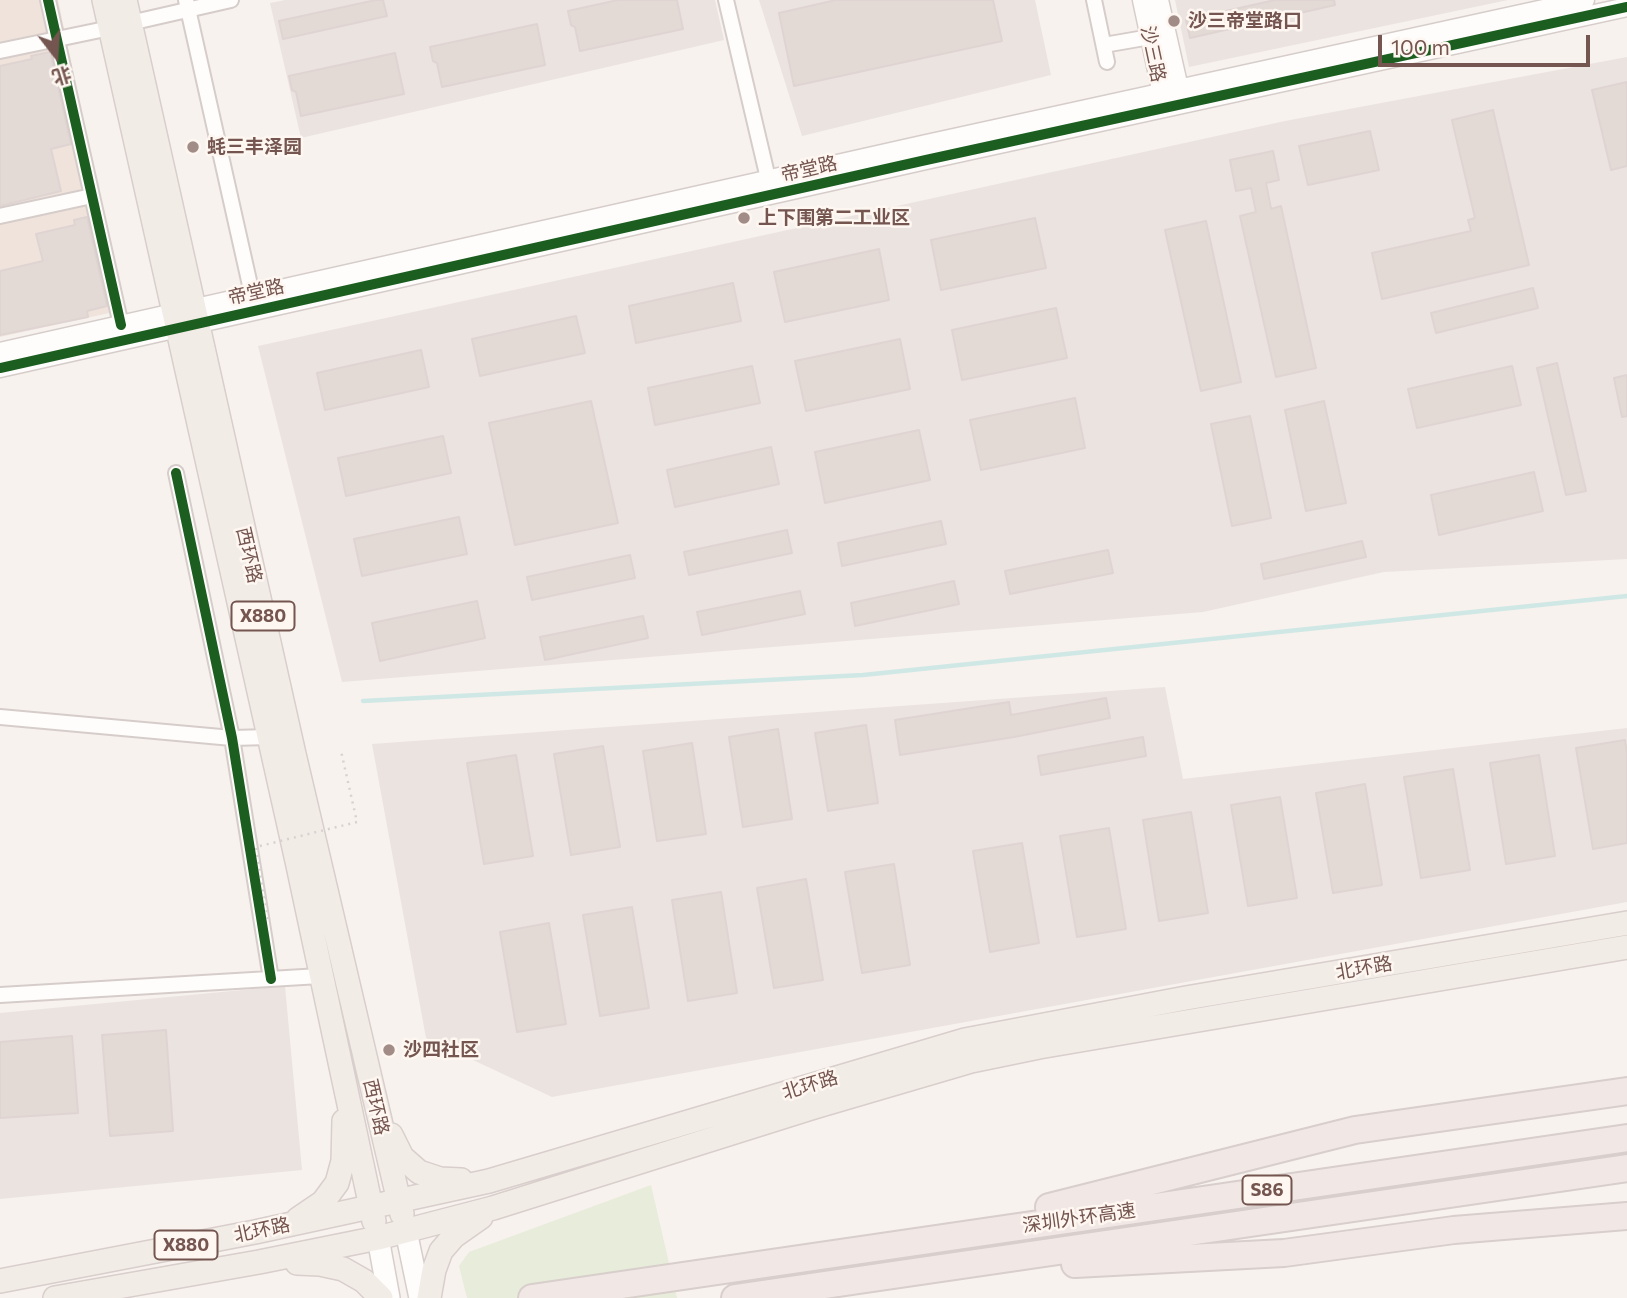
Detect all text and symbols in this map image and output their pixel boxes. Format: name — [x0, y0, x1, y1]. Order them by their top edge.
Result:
place label: 沙三帝堂路口 — [1188, 10, 1302, 32]
marker: 沙三帝堂路口 — [1166, 13, 1182, 29]
north arrow — [21, 21, 91, 91]
scale bar — [1382, 21, 1594, 65]
street label: 沙三路 — [1136, 24, 1170, 84]
text: 100 m — [1391, 34, 1450, 59]
text: 北 — [50, 63, 75, 90]
place label: 蚝三丰泽园 — [207, 136, 302, 158]
marker: 蚝三丰泽园 — [185, 139, 201, 155]
street label: 帝堂路 — [779, 151, 839, 187]
place label: 上下围第二工业区 — [758, 207, 910, 229]
marker: 上下围第二工业区 — [736, 210, 752, 226]
street label: 帝堂路 — [226, 274, 286, 310]
street label: 西环路 — [231, 525, 267, 585]
road number: X880 — [232, 602, 294, 630]
street label: 北环路 — [1334, 952, 1394, 984]
place label: 沙四社区 — [403, 1039, 479, 1061]
marker: 沙四社区 — [381, 1042, 397, 1058]
street label: 北环路 — [779, 1066, 841, 1104]
street label: 西环路 — [358, 1077, 394, 1137]
road number: S86 — [1242, 1176, 1292, 1204]
street label: 深圳外环高速 — [1021, 1199, 1137, 1237]
street label: 北环路 — [232, 1213, 292, 1247]
road number: X880 — [154, 1230, 218, 1260]

